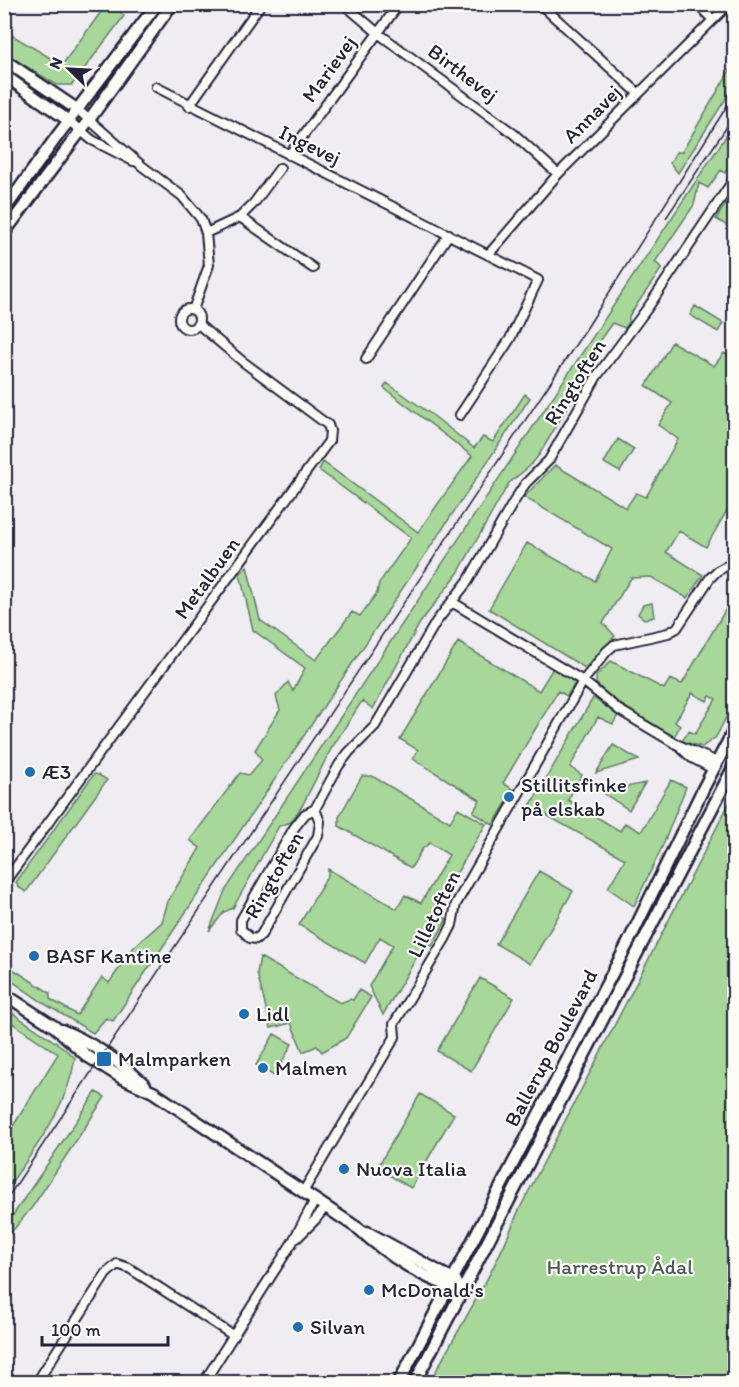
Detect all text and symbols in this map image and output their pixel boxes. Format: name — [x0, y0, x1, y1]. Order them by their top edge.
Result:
street label: Marievej — [296, 31, 361, 107]
street label: Birthevej — [423, 38, 503, 107]
north arrow — [39, 39, 99, 99]
text: N — [45, 54, 67, 72]
street label: Annavej — [557, 79, 626, 148]
street label: Ingevej — [275, 119, 345, 170]
street label: Ringtoften — [538, 334, 611, 429]
street label: Metalbuen — [168, 532, 245, 624]
place label: Æ3 — [42, 759, 71, 784]
marker: Æ3 — [23, 765, 37, 779]
place label: Stillitsfinke på elskab — [521, 772, 627, 821]
marker: Stillitsfinke på elskab — [502, 790, 516, 804]
street label: Ringtoften — [239, 827, 309, 923]
street label: Lilletoften — [402, 866, 465, 961]
place label: BASF Kantine — [46, 943, 172, 968]
marker: BASF Kantine — [27, 949, 41, 963]
street label: Ballerup Boulevard — [499, 965, 603, 1131]
place label: Lidl — [256, 1001, 290, 1026]
marker: Lidl — [237, 1007, 251, 1021]
place label: Malmparken — [118, 1046, 231, 1071]
marker: Malmparken — [95, 1050, 113, 1068]
place label: Malmen — [275, 1055, 347, 1080]
marker: Malmen — [256, 1061, 270, 1075]
place label: Nuova Italia — [356, 1156, 467, 1181]
marker: Nuova Italia — [337, 1162, 351, 1176]
park label: Harrestrup Ådal — [547, 1254, 693, 1279]
place label: McDonald's — [381, 1277, 484, 1302]
marker: McDonald's — [362, 1283, 376, 1297]
scale bar — [42, 1309, 168, 1347]
place label: Silvan — [310, 1314, 365, 1339]
text: 100 m — [51, 1319, 101, 1341]
marker: Silvan — [291, 1320, 305, 1334]

